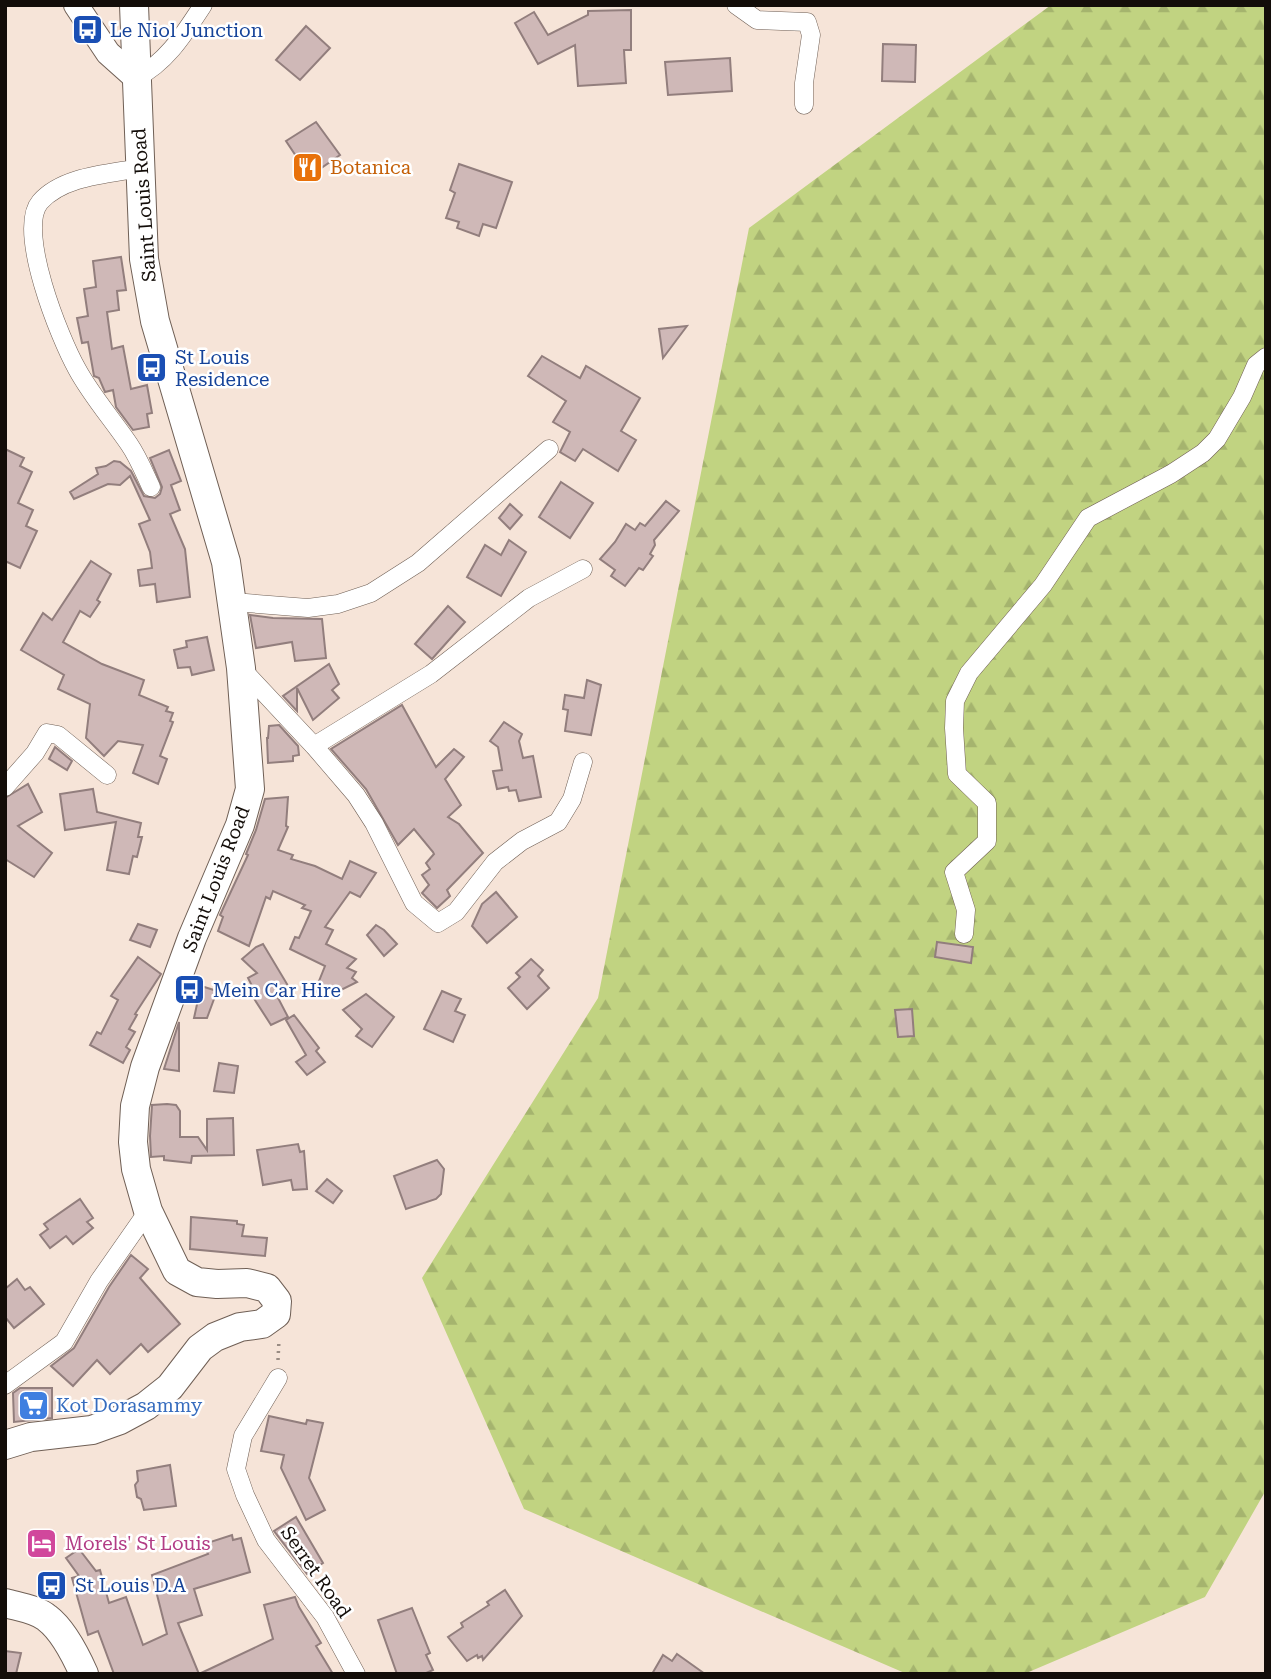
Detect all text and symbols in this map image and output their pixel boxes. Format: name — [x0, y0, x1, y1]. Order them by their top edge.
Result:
bus stop icon: Le Niol Junction — [70, 13, 104, 47]
place label: Le Niol Junction — [110, 19, 263, 42]
street label: Saint Louis Road — [127, 127, 161, 283]
restaurant icon: Botanica — [290, 150, 324, 184]
place label: Botanica — [330, 156, 412, 179]
place label: St Louis Residence — [175, 346, 269, 391]
bus stop icon: St Louis Residence — [135, 351, 169, 385]
street label: Saint Louis Road — [178, 803, 254, 955]
bus stop icon: Mein Car Hire — [173, 973, 207, 1007]
place label: Mein Car Hire — [213, 979, 341, 1002]
supermarket icon: Kot Dorasammy — [16, 1388, 50, 1422]
place label: Kot Dorasammy — [56, 1394, 203, 1417]
street label: Serret Road — [276, 1522, 356, 1622]
hotel icon: Morels' St Louis — [25, 1526, 59, 1560]
place label: Morels' St Louis — [65, 1532, 211, 1555]
bus stop icon: St Louis D.A — [35, 1568, 69, 1602]
place label: St Louis D.A — [75, 1574, 187, 1597]

